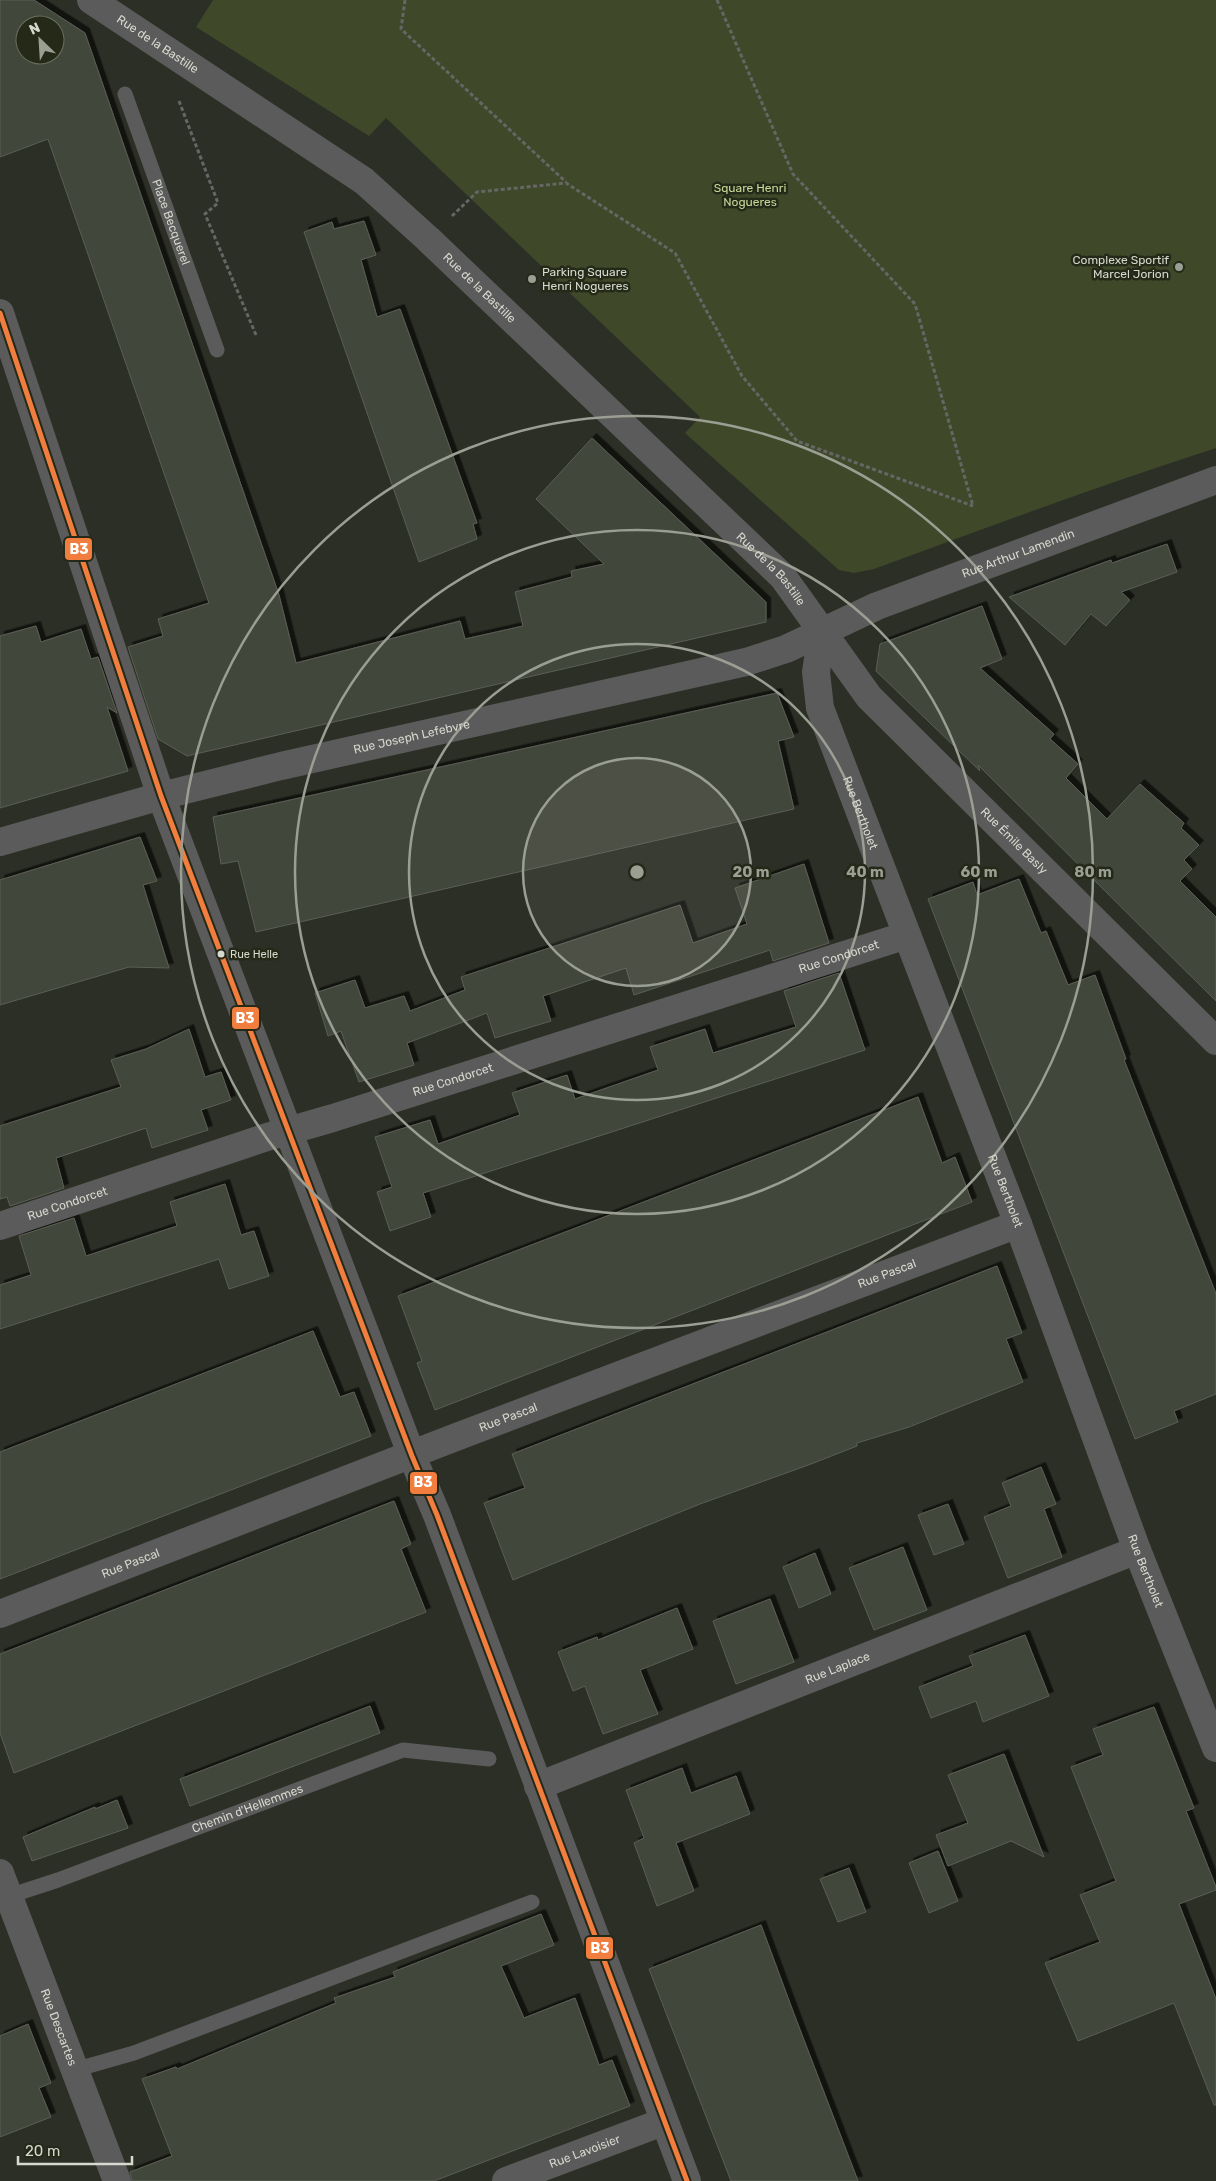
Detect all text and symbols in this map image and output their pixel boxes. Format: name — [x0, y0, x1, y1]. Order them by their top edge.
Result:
street label: Rue de la Bastille — [114, 12, 201, 76]
north arrow — [15, 15, 65, 65]
text: N — [27, 19, 43, 39]
street label: Place Becquerel — [149, 177, 193, 267]
park label: Square Henri Nogueres — [714, 181, 786, 209]
street label: Rue de la Bastille — [440, 250, 519, 326]
place label: Complexe Sportif Marcel Jorion — [1073, 253, 1169, 281]
marker: Complexe Sportif Marcel Jorion — [1173, 261, 1185, 273]
place label: Parking Square Henri Nogueres — [542, 265, 629, 293]
marker: Parking Square Henri Nogueres — [526, 273, 538, 285]
street label: Rue Arthur Lamendin — [960, 526, 1076, 581]
street label: Rue de la Bastille — [734, 529, 808, 608]
line badge: B3 — [64, 537, 93, 561]
text: B3 — [69, 541, 89, 558]
street label: Rue Joseph Lefebvre — [352, 717, 471, 757]
street label: Rue Bertholet — [840, 774, 881, 852]
street label: Rue Émile Basly — [978, 805, 1051, 877]
centre of rings — [628, 863, 646, 881]
text: 20 m — [733, 863, 769, 881]
text: 40 m — [846, 863, 884, 881]
text: 60 m — [961, 863, 997, 881]
text: 80 m — [1074, 863, 1112, 881]
street label: Rue Condorcet — [797, 937, 881, 976]
place label: Rue Helle — [230, 948, 278, 961]
marker: Rue Helle — [216, 949, 226, 959]
line badge: B3 — [231, 1006, 260, 1030]
text: B3 — [235, 1010, 255, 1027]
street label: Rue Condorcet — [411, 1060, 495, 1099]
street label: Rue Bertholet — [985, 1152, 1026, 1230]
street label: Rue Condorcet — [26, 1184, 109, 1223]
street label: Rue Pascal — [856, 1256, 918, 1291]
street label: Rue Pascal — [477, 1400, 539, 1435]
line badge: B3 — [409, 1471, 438, 1495]
text: B3 — [413, 1474, 433, 1491]
street label: Rue Bertholet — [1125, 1533, 1166, 1610]
street label: Rue Pascal — [99, 1546, 162, 1581]
street label: Rue Laplace — [803, 1649, 872, 1687]
street label: Chemin d'Hellemmes — [190, 1781, 305, 1836]
line badge: B3 — [585, 1936, 614, 1960]
text: B3 — [590, 1940, 610, 1957]
street label: Rue Descartes — [38, 1987, 80, 2068]
street label: Rue Lavoisier — [547, 2132, 622, 2171]
scale bar — [18, 2134, 131, 2166]
text: 20 m — [25, 2142, 60, 2160]

